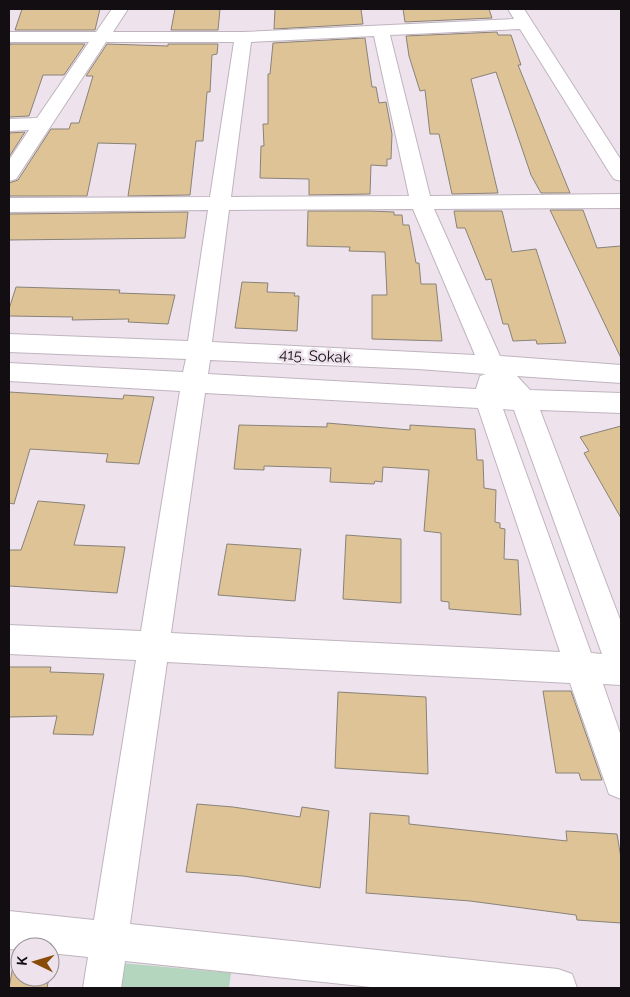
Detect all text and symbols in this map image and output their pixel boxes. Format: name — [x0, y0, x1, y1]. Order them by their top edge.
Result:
street label: 415. Sokak — [279, 345, 351, 367]
north arrow — [10, 937, 60, 987]
text: K — [14, 955, 30, 966]

